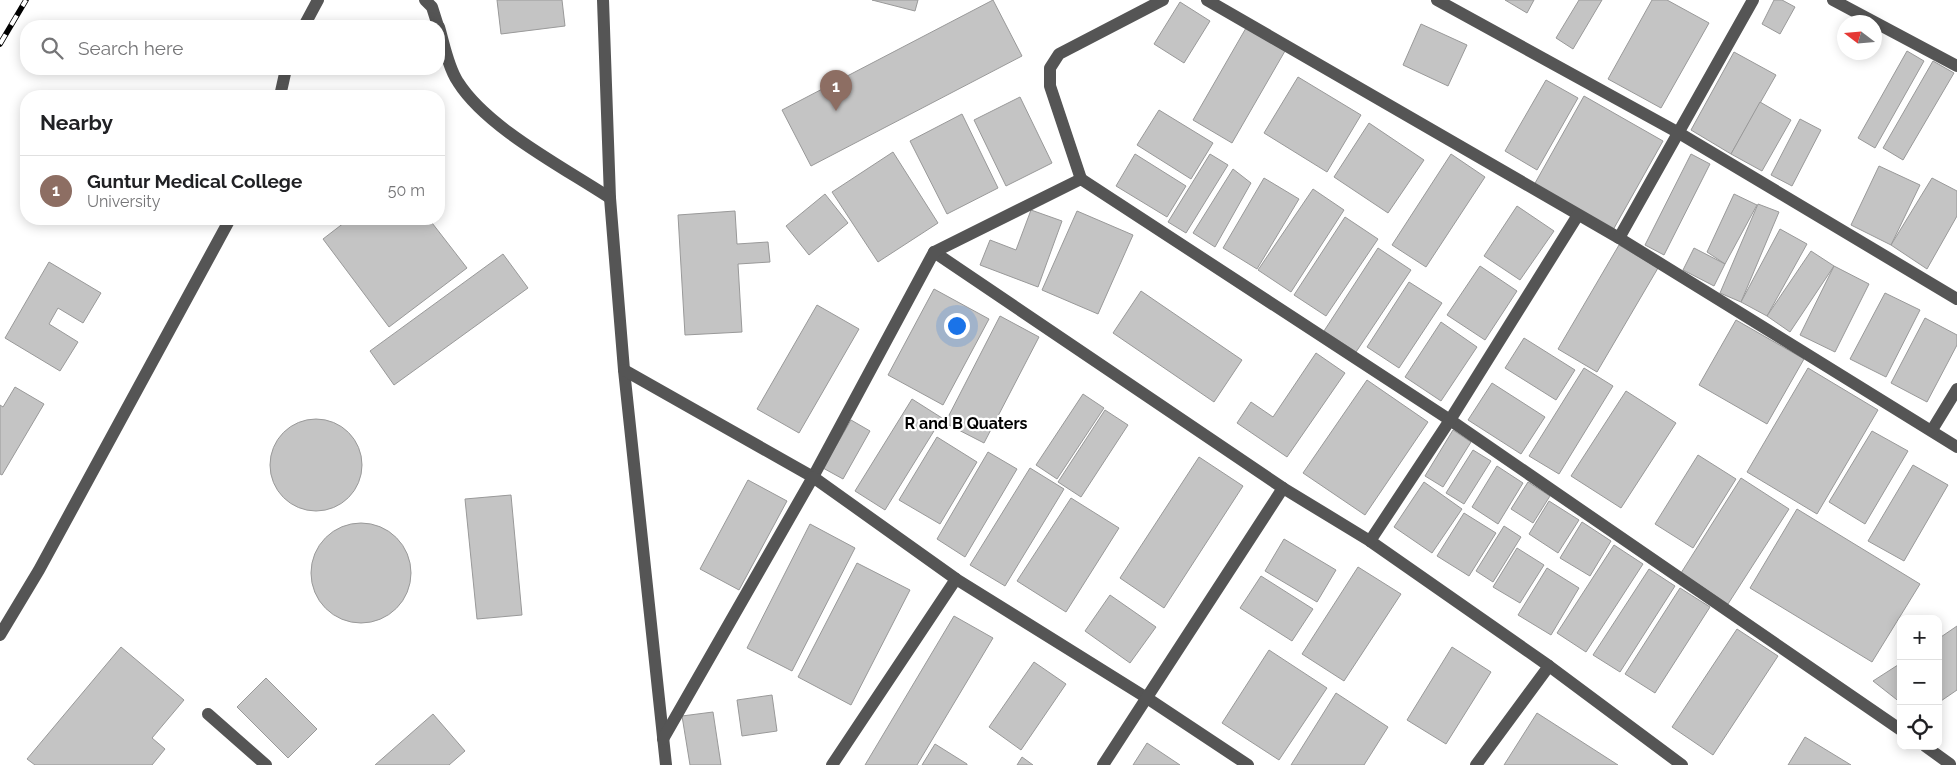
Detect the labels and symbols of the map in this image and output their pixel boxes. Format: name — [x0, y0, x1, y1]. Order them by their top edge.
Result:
north arrow — [1837, 15, 1882, 60]
pin: 1 — [820, 70, 852, 111]
your location — [944, 313, 970, 339]
district label: R and B Quaters — [904, 414, 1028, 433]

